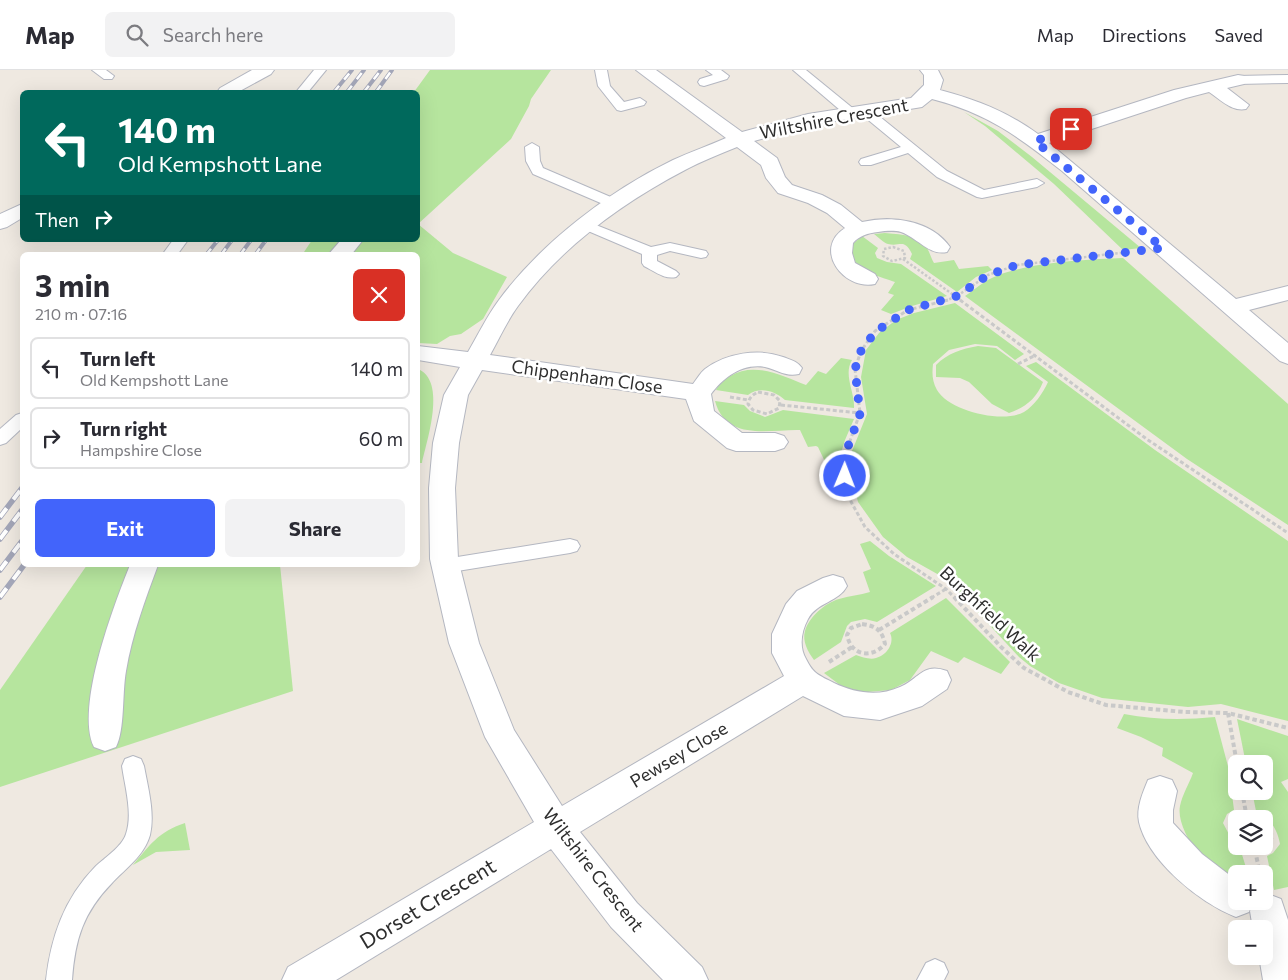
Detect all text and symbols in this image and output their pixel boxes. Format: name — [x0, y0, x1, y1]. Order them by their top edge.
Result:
search box — [105, 12, 455, 57]
text: Map — [25, 20, 75, 49]
icon: search — [123, 21, 151, 49]
text: Search here — [163, 23, 263, 46]
text: Map — [1037, 24, 1074, 46]
text: Directions — [1102, 24, 1186, 46]
text: Saved — [1214, 24, 1263, 46]
street label: Wiltshire Crescent — [758, 93, 910, 143]
text: 140 m — [118, 107, 216, 150]
pin — [1050, 108, 1092, 150]
icon: left — [35, 110, 100, 175]
icon: arrive — [1057, 115, 1085, 143]
text: Old Kempshott Lane — [118, 150, 322, 177]
icon: right — [89, 205, 117, 233]
text: Then — [35, 208, 79, 231]
text: 3 min — [35, 266, 110, 303]
button: close — [353, 269, 405, 321]
text: 210 m · 07:16 — [35, 304, 127, 323]
text: Turn left — [80, 347, 155, 370]
icon: left — [37, 354, 65, 382]
street label: Chippenham Close — [510, 355, 664, 398]
text: 140 m — [351, 357, 403, 380]
text: Old Kempshott Lane — [80, 370, 229, 389]
text: Turn right — [80, 417, 167, 440]
icon: right — [37, 424, 65, 452]
text: 60 m — [359, 427, 403, 450]
text: Hampshire Close — [80, 440, 202, 459]
position arrow — [818, 449, 870, 501]
button: Exit — [35, 499, 215, 557]
button: Share — [225, 499, 405, 557]
street label: Burghfield Walk — [936, 561, 1046, 666]
street label: Pewsey Close — [626, 716, 731, 792]
map controls — [1228, 755, 1273, 965]
button: search — [1228, 755, 1273, 800]
street label: Wiltshire Crescent — [539, 803, 649, 936]
button: layers — [1228, 810, 1273, 855]
street label: Dorset Crescent — [355, 852, 500, 953]
button: + — [1228, 865, 1273, 910]
button: − — [1228, 920, 1273, 965]

